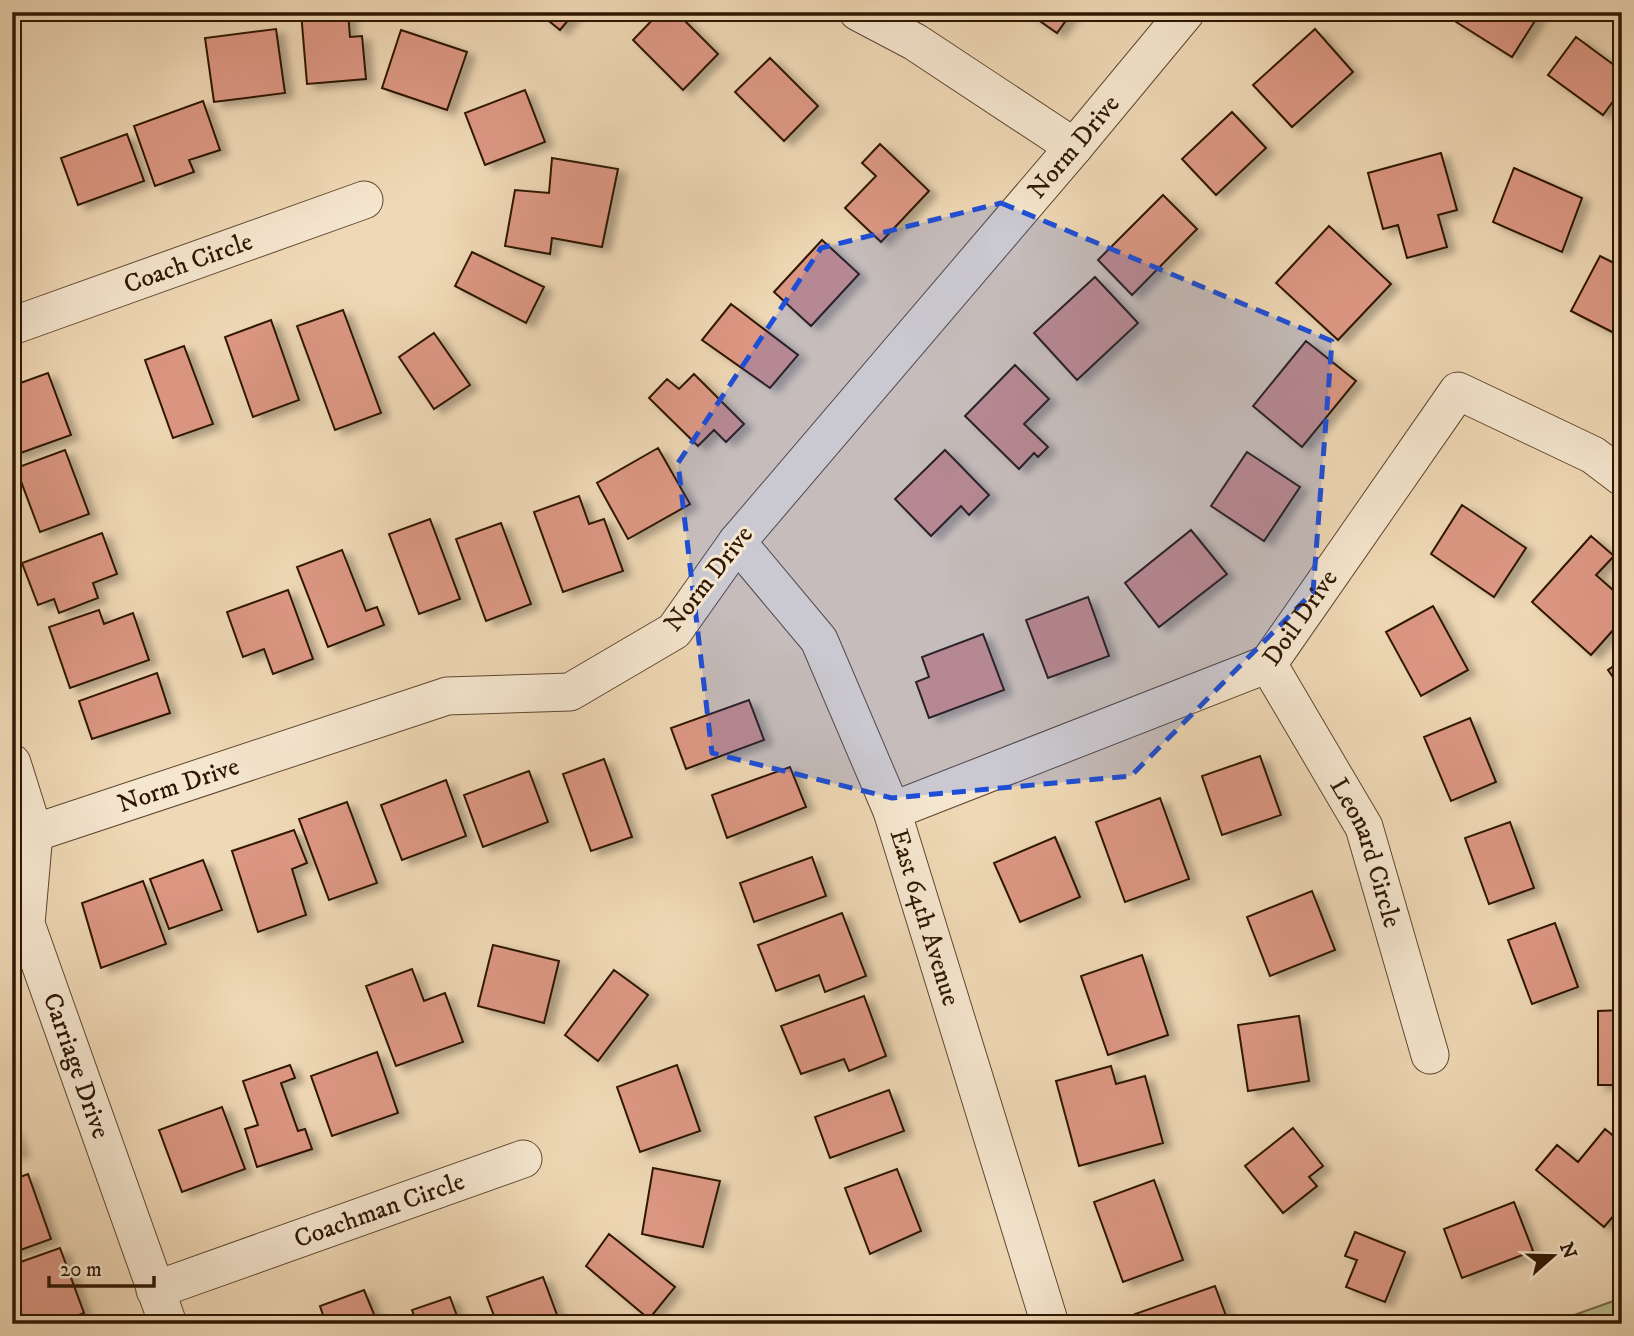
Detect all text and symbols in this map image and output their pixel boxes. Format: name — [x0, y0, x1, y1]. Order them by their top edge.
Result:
street label: Norm Drive — [1021, 88, 1127, 206]
street label: Coach Circle — [119, 225, 257, 301]
street label: Norm Drive — [657, 519, 761, 639]
street label: Doil Drive — [1255, 563, 1345, 672]
street label: Norm Drive — [113, 750, 243, 821]
street label: Leonard Circle — [1322, 772, 1409, 931]
street label: East 64th Avenue — [882, 825, 967, 1010]
street label: Carriage Drive — [35, 988, 117, 1143]
street label: Coachman Circle — [289, 1165, 469, 1256]
north arrow — [1518, 1220, 1588, 1290]
text: N — [1554, 1239, 1581, 1262]
scale bar — [49, 1245, 154, 1289]
text: 20 m — [60, 1257, 102, 1283]

